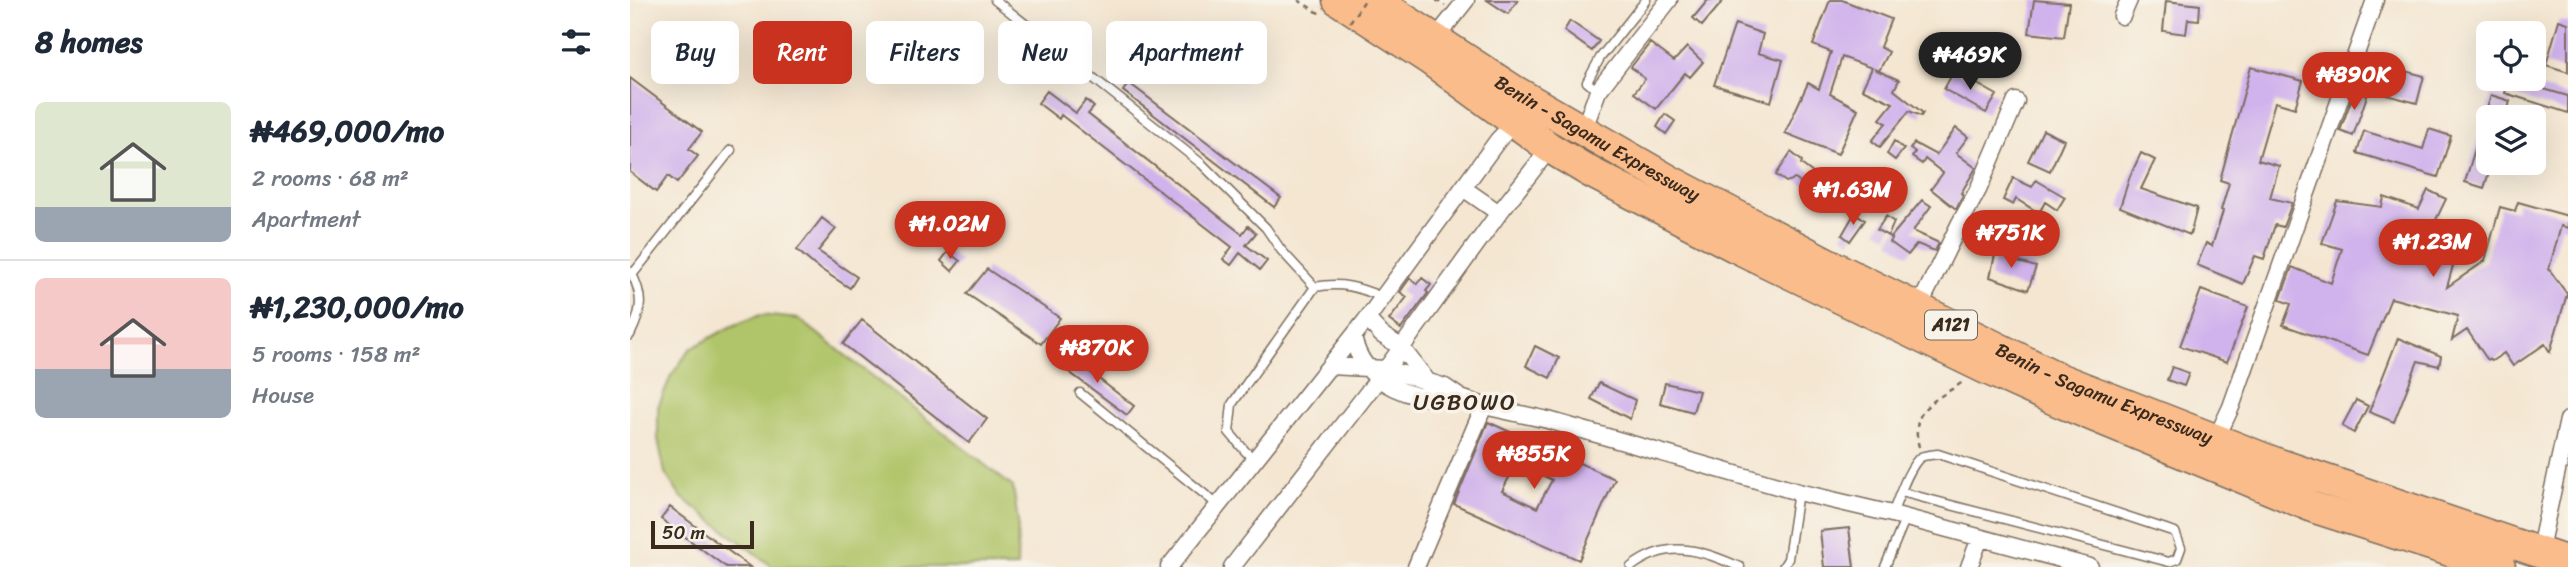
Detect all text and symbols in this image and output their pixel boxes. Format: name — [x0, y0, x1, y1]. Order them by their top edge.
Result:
text: 8 homes — [35, 15, 143, 69]
chip: Buy — [651, 21, 739, 84]
chip: Rent — [753, 21, 852, 84]
chip: Filters — [866, 21, 984, 84]
chip: New — [998, 21, 1092, 84]
chip: Apartment — [1106, 21, 1267, 84]
map controls — [2476, 21, 2546, 175]
button: locate — [2476, 21, 2546, 91]
icon: filters — [557, 23, 595, 61]
pin: ₦469K — [1921, 32, 2019, 92]
text: ₦469K — [1935, 34, 2005, 75]
pin: ₦890K — [2305, 52, 2403, 112]
text: ₦890K — [2318, 54, 2390, 95]
street label: Benin - Sagamu Expressway — [1488, 65, 1707, 210]
text: ₦469,000/mo — [252, 104, 444, 158]
button: layers — [2476, 105, 2546, 175]
icon: home — [91, 130, 175, 214]
text: 2 rooms · 68 m² — [252, 158, 409, 199]
pin: ₦1.63M — [1796, 168, 1910, 227]
text: ₦1.63M — [1815, 169, 1891, 210]
text: Apartment — [252, 199, 361, 240]
pin: ₦1.02M — [893, 202, 1007, 261]
text: ₦1.02M — [911, 203, 989, 244]
pin: ₦751K — [1962, 210, 2060, 270]
text: ₦751K — [1978, 212, 2044, 253]
pin: ₦1.23M — [2376, 219, 2490, 279]
text: ₦1.23M — [2395, 221, 2471, 262]
text: ₦1,230,000/mo — [252, 280, 464, 334]
icon: home — [91, 306, 175, 390]
road number: A121 — [1925, 310, 1977, 340]
pin: ₦870K — [1048, 326, 1146, 385]
text: ₦870K — [1062, 327, 1132, 368]
street label: Benin - Sagamu Expressway — [1990, 333, 2218, 453]
text: 5 rooms · 158 m² — [252, 334, 421, 375]
text: House — [252, 375, 314, 416]
district label: UGBOWO — [1413, 382, 1517, 423]
pin: ₦855K — [1485, 432, 1583, 491]
text: ₦855K — [1498, 433, 1570, 474]
text: 50 m — [662, 516, 705, 549]
scale bar — [651, 518, 754, 550]

